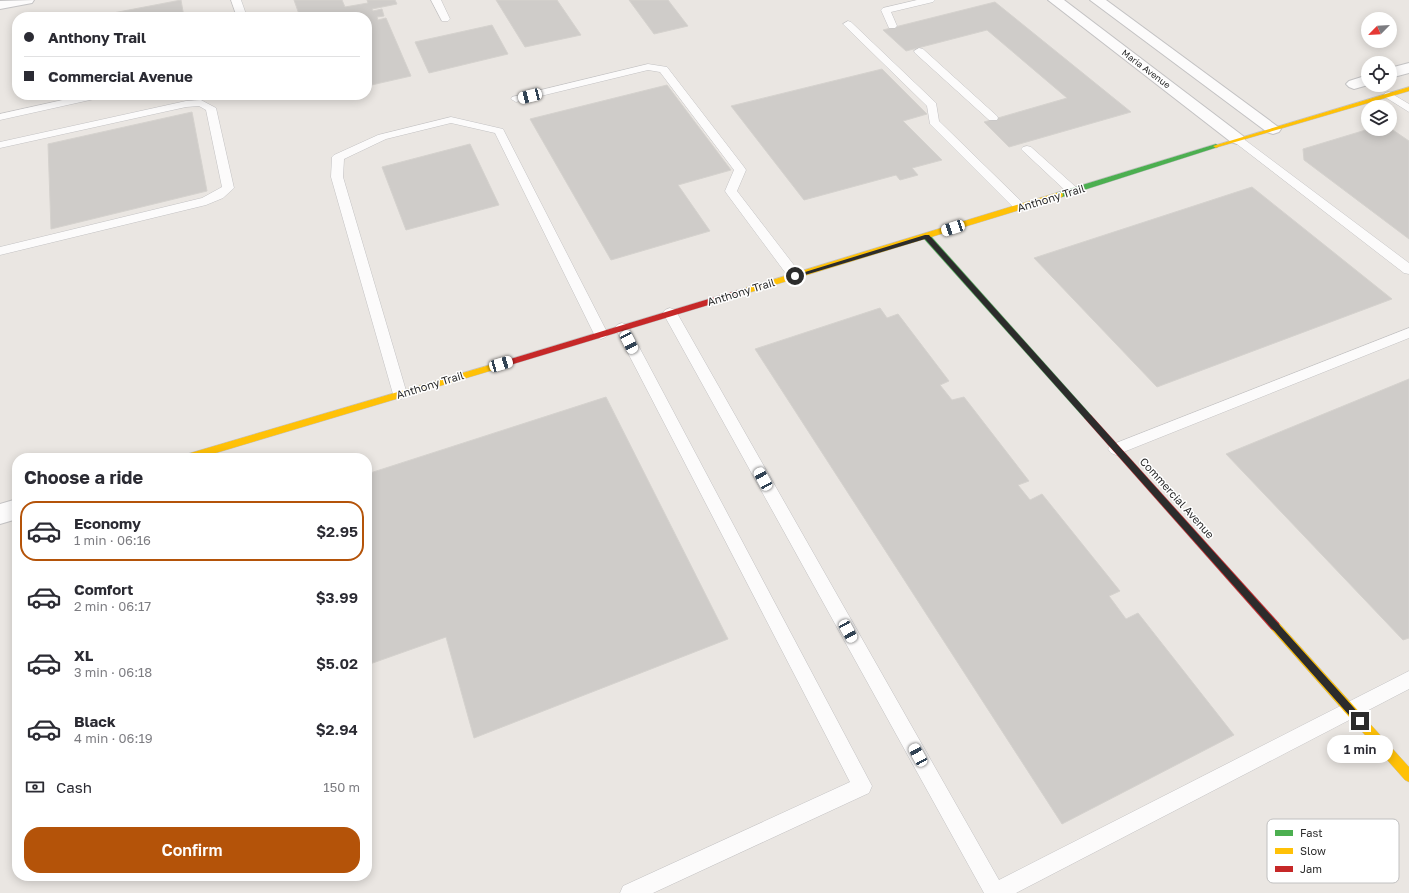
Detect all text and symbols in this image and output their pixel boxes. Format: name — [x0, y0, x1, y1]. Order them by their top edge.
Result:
north arrow — [1361, 12, 1397, 48]
map controls — [1361, 12, 1397, 136]
text: Anthony Trail — [48, 28, 146, 46]
street label: Maria Avenue — [1120, 47, 1173, 90]
button: locate — [1361, 56, 1397, 92]
text: Commercial Avenue — [48, 67, 193, 85]
car — [517, 87, 543, 105]
button: layers — [1361, 100, 1397, 136]
street label: Anthony Trail — [1016, 181, 1087, 214]
car — [940, 219, 966, 237]
route start — [786, 267, 804, 285]
street label: Anthony Trail — [706, 275, 777, 308]
car — [618, 329, 640, 355]
car — [488, 355, 514, 373]
street label: Anthony Trail — [395, 368, 466, 401]
street label: Commercial Avenue — [1138, 455, 1217, 541]
text: Choose a ride — [24, 466, 143, 488]
car — [752, 466, 774, 492]
icon: car — [26, 513, 62, 549]
text: Economy — [74, 514, 141, 532]
text: $2.95 — [316, 522, 358, 540]
text: 1 min · 06:16 — [74, 532, 151, 548]
icon: car — [26, 579, 62, 615]
text: Comfort — [74, 580, 133, 598]
text: $3.99 — [316, 588, 358, 606]
text: 2 min · 06:17 — [74, 598, 151, 614]
car — [837, 618, 859, 644]
icon: car — [26, 645, 62, 681]
text: XL — [74, 646, 93, 664]
text: $5.02 — [316, 654, 358, 672]
text: 3 min · 06:18 — [74, 664, 152, 680]
icon: car — [26, 711, 62, 747]
text: Black — [74, 712, 116, 730]
route end — [1351, 712, 1369, 730]
text: $2.94 — [316, 720, 358, 738]
text: 4 min · 06:19 — [74, 730, 153, 746]
callout: 1 min — [1327, 735, 1393, 763]
text: 1 min — [1344, 741, 1376, 757]
car — [907, 742, 929, 768]
icon: cash — [24, 776, 46, 798]
text: Cash — [56, 778, 92, 796]
text: 150 m — [323, 779, 360, 795]
legend — [1267, 819, 1399, 883]
text: Fast — [1300, 826, 1323, 839]
button: Confirm — [24, 827, 360, 873]
text: Slow — [1300, 844, 1326, 857]
text: Jam — [1300, 862, 1322, 875]

